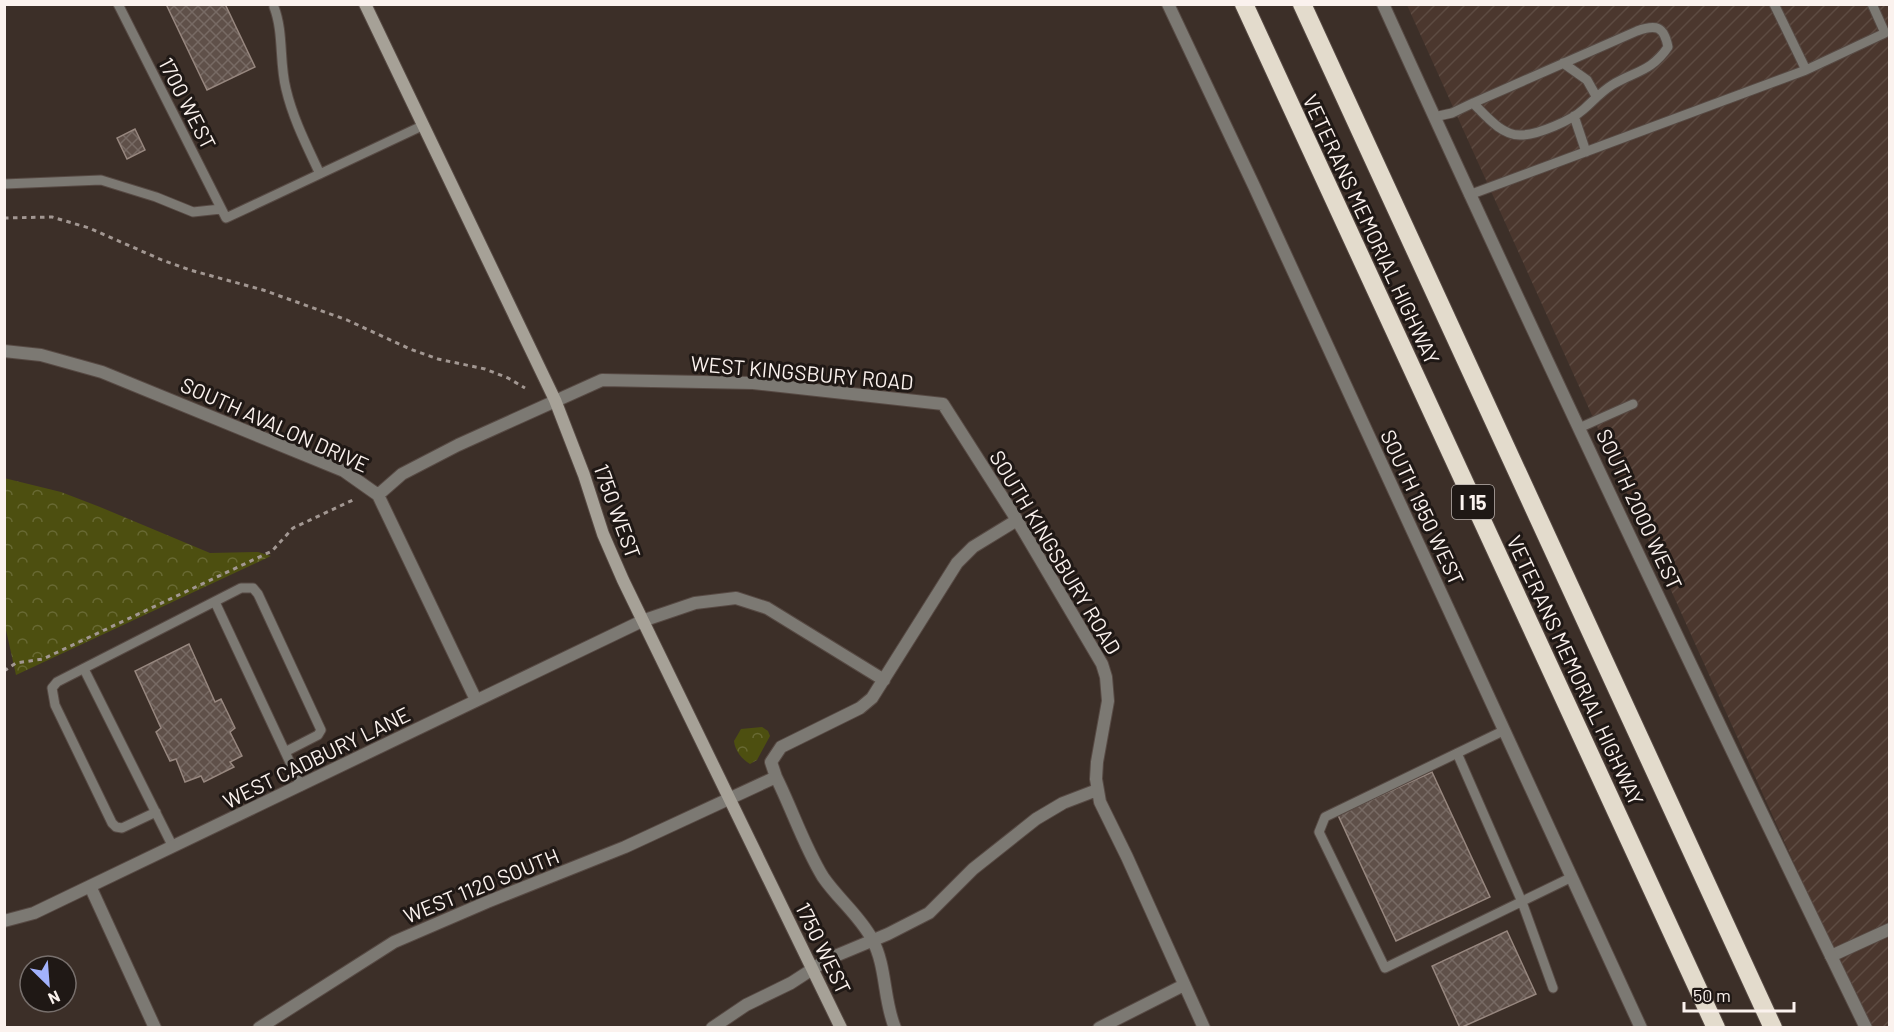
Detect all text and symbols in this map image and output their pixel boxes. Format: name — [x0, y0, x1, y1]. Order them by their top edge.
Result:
street label: 1700 WEST — [154, 53, 222, 153]
street label: VETERANS MEMORIAL HIGHWAY — [1298, 90, 1446, 368]
street label: WEST KINGSBURY ROAD — [690, 350, 914, 394]
street label: SOUTH AVALON DRIVE — [177, 371, 373, 477]
street label: SOUTH 1950 WEST — [1376, 425, 1470, 589]
street label: SOUTH 2000 WEST — [1592, 425, 1688, 593]
street label: SOUTH KINGSBURY ROAD — [985, 445, 1127, 659]
street label: 1750 WEST — [589, 460, 647, 562]
road number: I 15 — [1452, 485, 1494, 519]
street label: VETERANS MEMORIAL HIGHWAY — [1502, 531, 1650, 809]
street label: WEST CADBURY LANE — [218, 701, 414, 813]
street label: WEST 1120 SOUTH — [400, 842, 562, 928]
street label: 1750 WEST — [791, 898, 857, 998]
north arrow — [18, 954, 78, 1014]
scale bar — [1684, 975, 1794, 1013]
text: 50 m — [1693, 984, 1731, 1006]
text: N — [46, 987, 63, 1009]

